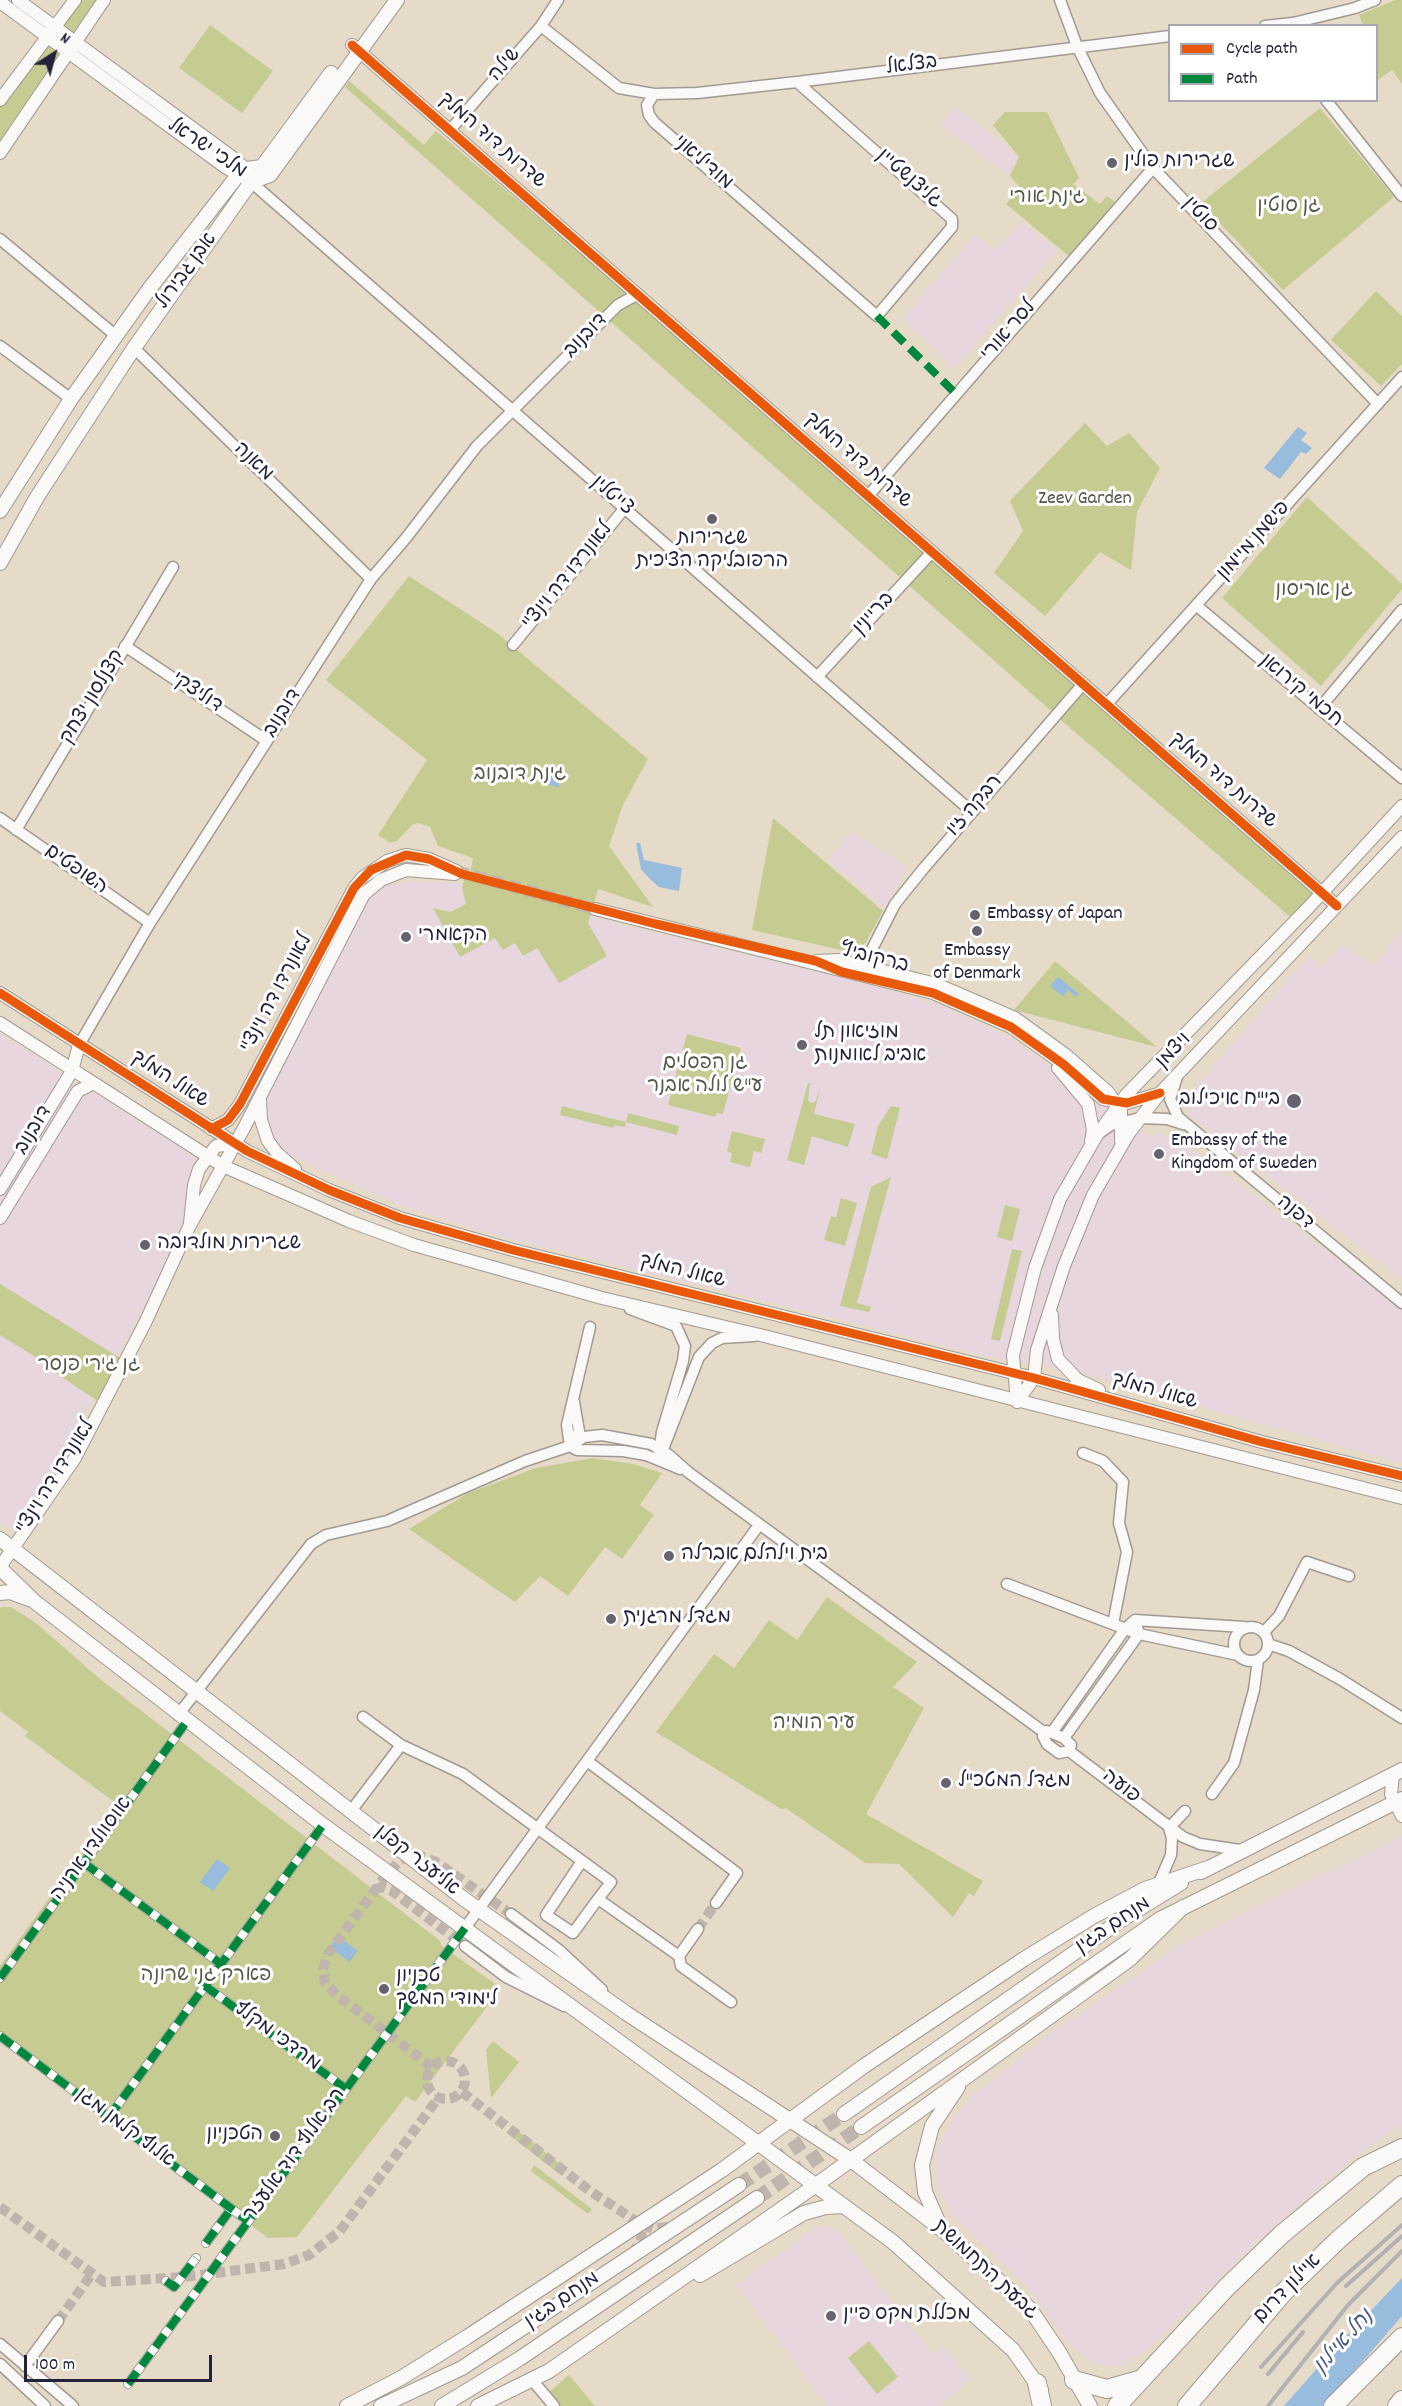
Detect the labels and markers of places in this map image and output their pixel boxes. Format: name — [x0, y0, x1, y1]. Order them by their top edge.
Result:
place label: שגרירות פולין — [1124, 151, 1234, 175]
marker: שגרירות פולין — [1105, 156, 1119, 170]
marker: שגרירות הרפובליקה הצ'כית — [705, 512, 719, 526]
place label: שגרירות הרפובליקה הצ'כית — [636, 528, 788, 575]
place label: Embassy of Japan — [987, 903, 1122, 927]
marker: Embassy of Japan — [968, 908, 982, 922]
marker: Embassy of Denmark — [970, 924, 984, 938]
place label: הקאמרי — [418, 925, 488, 949]
marker: הקאמרי — [399, 930, 413, 944]
place label: Embassy of Denmark — [933, 940, 1021, 987]
place label: מוזיאון תל אביב לאומנות — [814, 1022, 926, 1069]
marker: מוזיאון תל אביב לאומנות — [795, 1038, 809, 1052]
place label: בי"ח איכילוב — [1179, 1089, 1280, 1113]
marker: בי"ח איכילוב — [1285, 1092, 1303, 1110]
place label: Embassy of the Kingdom of Sweden — [1171, 1130, 1317, 1177]
marker: Embassy of the Kingdom of Sweden — [1152, 1147, 1166, 1161]
place label: שגרירות מולדובה — [157, 1233, 301, 1257]
marker: שגרירות מולדובה — [138, 1238, 152, 1252]
place label: בית וילהלם אברלה — [681, 1544, 828, 1568]
marker: בית וילהלם אברלה — [662, 1549, 676, 1563]
place label: מגדל מרגנית — [623, 1607, 731, 1631]
marker: מגדל מרגנית — [604, 1612, 618, 1626]
place label: מגדל המטכ"ל — [958, 1771, 1071, 1795]
marker: מגדל המטכ"ל — [939, 1776, 953, 1790]
place label: טכניון לימודי המשך — [396, 1966, 497, 2013]
marker: טכניון לימודי המשך — [377, 1982, 391, 1996]
place label: הטכניון — [206, 2124, 263, 2148]
marker: הטכניון — [268, 2129, 282, 2143]
place label: מכללת מקס פיין — [843, 2304, 971, 2328]
marker: מכללת מקס פיין — [824, 2309, 838, 2323]

